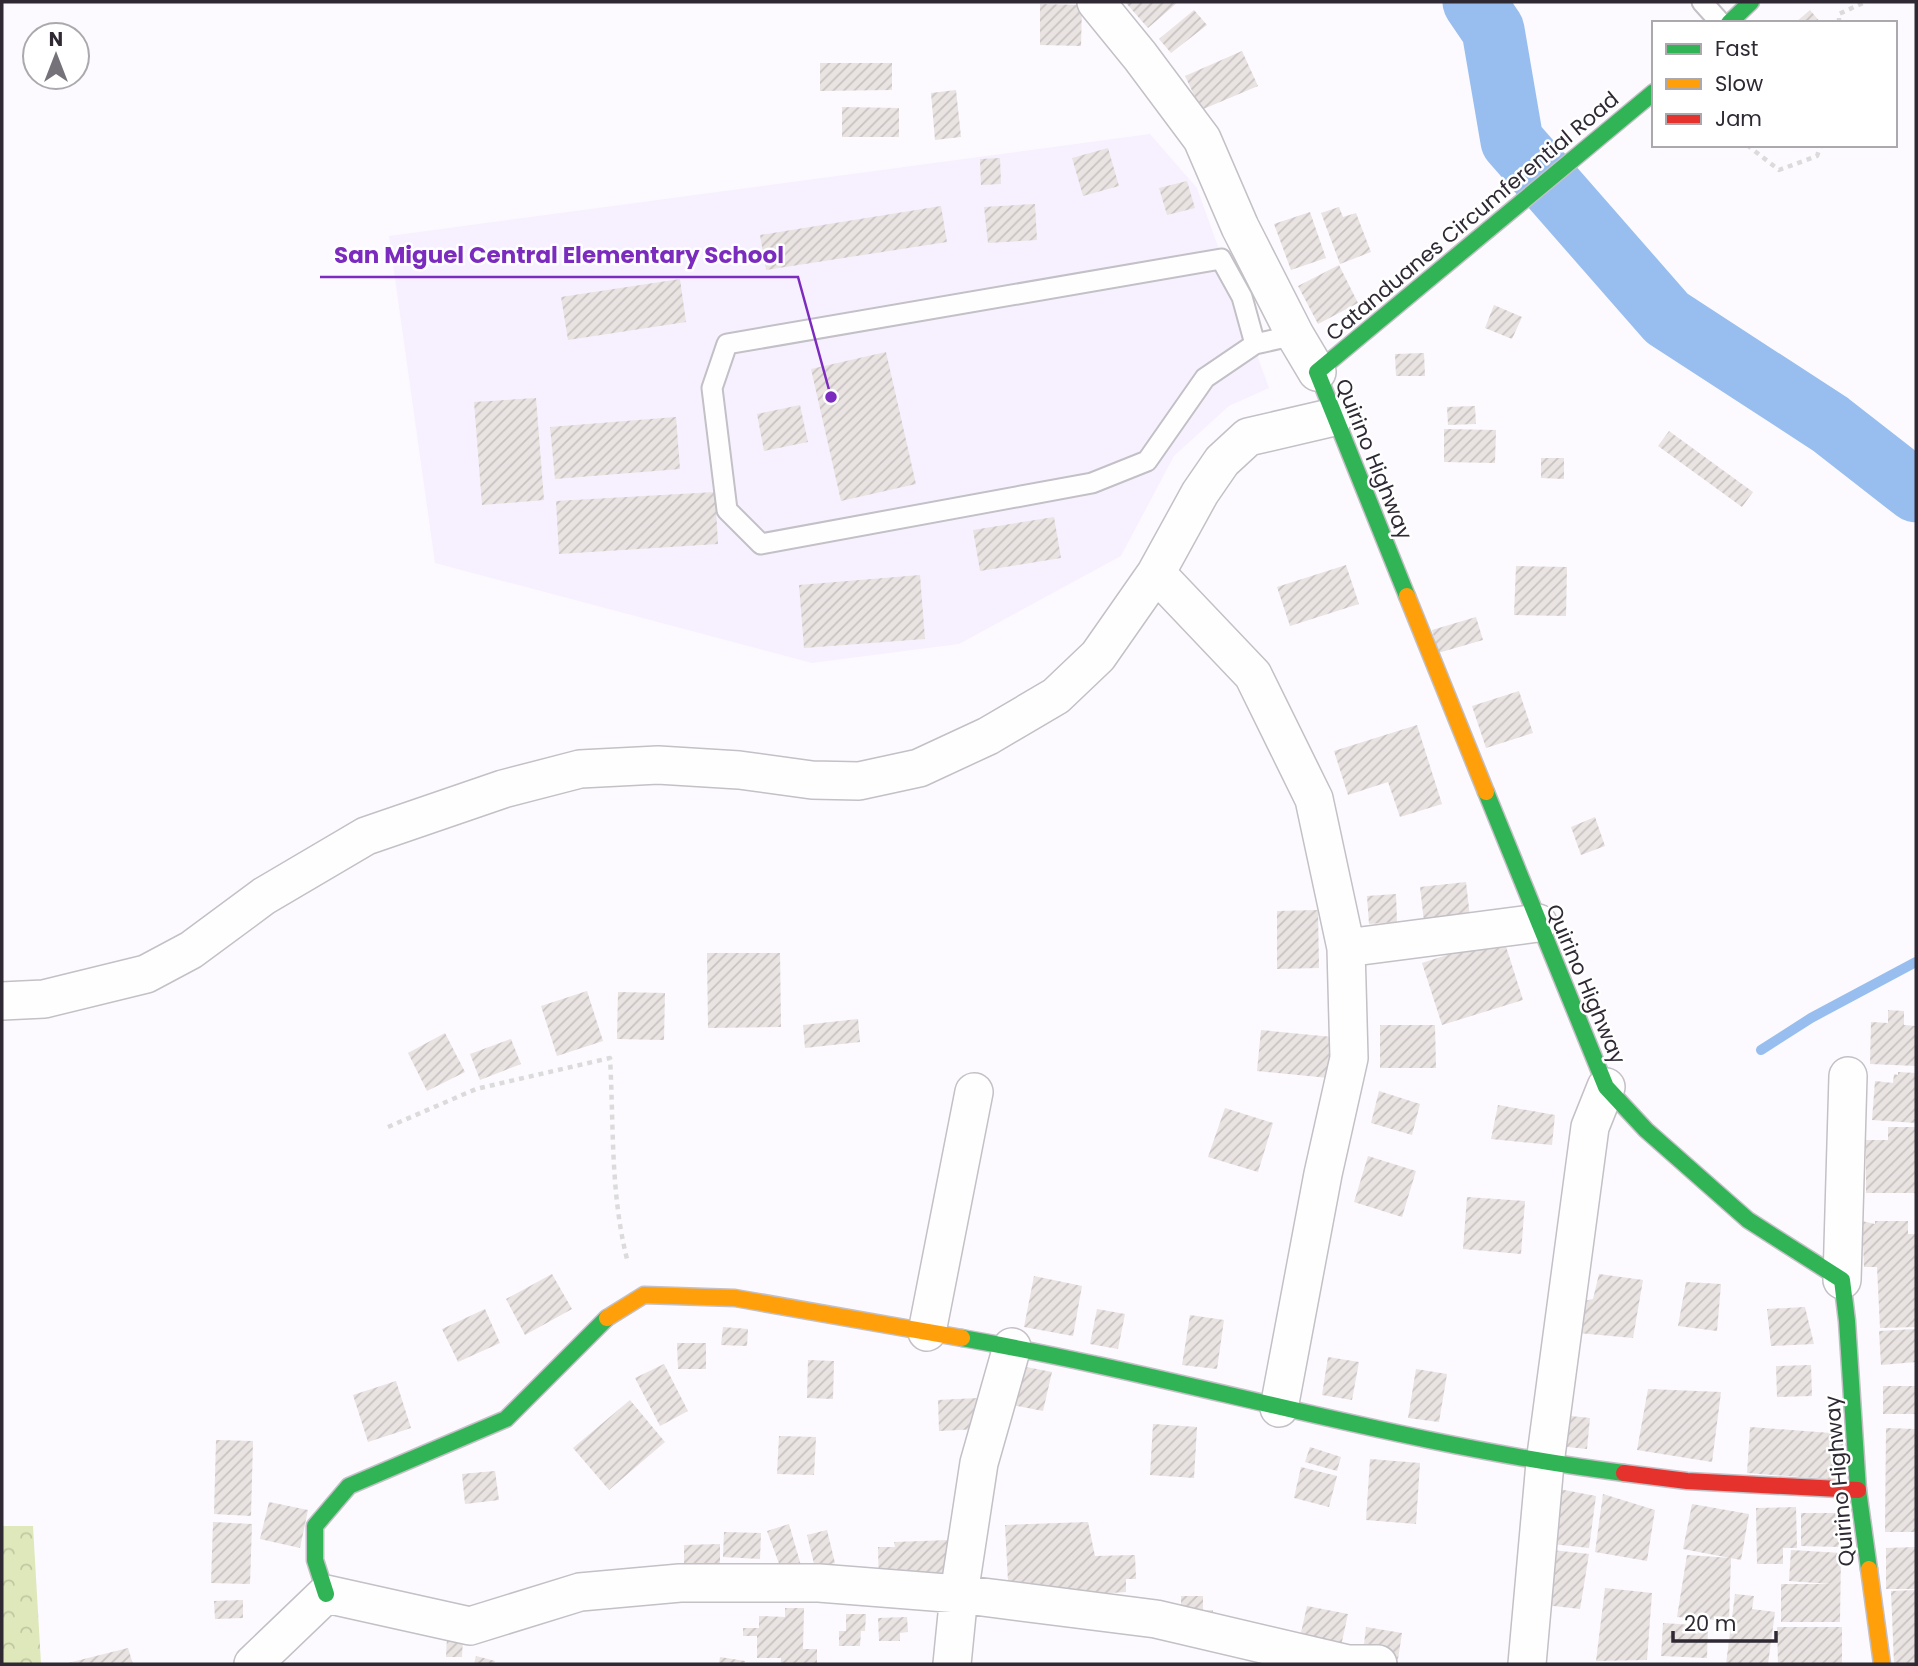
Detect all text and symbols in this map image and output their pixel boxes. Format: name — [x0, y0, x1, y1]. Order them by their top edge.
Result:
north arrow — [21, 21, 91, 91]
legend — [1652, 21, 1897, 147]
text: N — [49, 26, 63, 53]
text: Fast — [1715, 34, 1758, 63]
text: Slow — [1715, 69, 1763, 98]
street label: Catanduanes Circumferential Road — [1319, 85, 1625, 347]
text: Jam — [1715, 104, 1762, 133]
callout: San Miguel Central Elementary School — [320, 233, 798, 277]
text: San Miguel Central Elementary School — [334, 239, 784, 271]
street label: Quirino Highway — [1328, 374, 1420, 544]
street label: Quirino Highway — [1539, 900, 1633, 1069]
street label: Quirino Highway — [1817, 1394, 1861, 1568]
scale bar — [1673, 1600, 1776, 1644]
text: 20 m — [1684, 1609, 1737, 1638]

